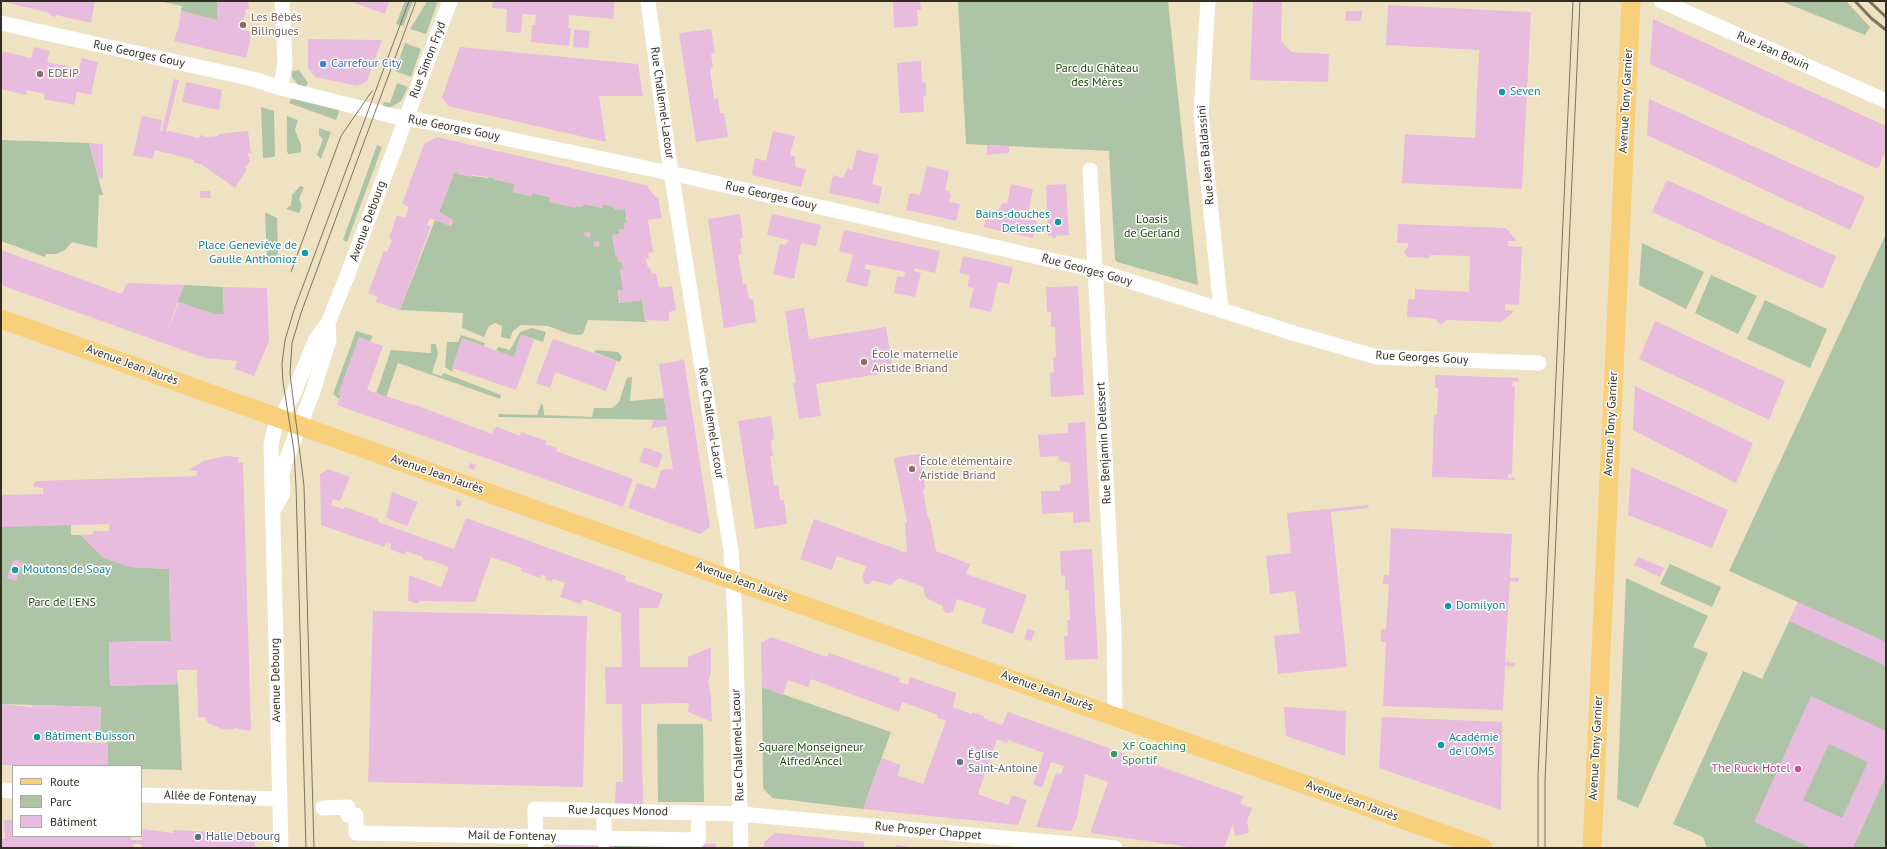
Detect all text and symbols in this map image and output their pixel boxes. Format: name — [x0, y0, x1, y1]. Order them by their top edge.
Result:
place label: Les Bébés Bilingues — [251, 11, 302, 39]
marker: Les Bébés Bilingues — [238, 20, 248, 30]
street label: Rue Simon Fryd — [407, 20, 449, 100]
street label: Rue Jean Bouin — [1735, 29, 1811, 73]
street label: Rue Georges Gouy — [92, 37, 186, 71]
street label: Rue Challemel-Lacour — [647, 46, 677, 160]
street label: Avenue Tony Garnier — [1616, 48, 1636, 154]
place label: Carrefour City — [331, 57, 401, 71]
marker: Carrefour City — [318, 59, 328, 69]
park label: Parc du Château des Mères — [1056, 62, 1138, 90]
place label: EDEIP — [48, 67, 79, 81]
marker: EDEIP — [35, 69, 45, 79]
place label: Seven — [1510, 85, 1541, 99]
marker: Seven — [1497, 87, 1507, 97]
street label: Rue Jean Baldassini — [1194, 105, 1218, 205]
street label: Rue Georges Gouy — [407, 112, 501, 144]
street label: Rue Georges Gouy — [724, 178, 818, 214]
street label: Avenue Debourg — [347, 179, 389, 263]
place label: Bains-douches Delessert — [975, 208, 1050, 236]
park label: L'oasis de Gerland — [1124, 213, 1180, 241]
marker: Bains-douches Delessert — [1053, 217, 1063, 227]
place label: Place Geneviève de Gaulle Anthonioz — [198, 239, 297, 267]
marker: Place Geneviève de Gaulle Anthonioz — [300, 248, 310, 258]
street label: Rue Georges Gouy — [1040, 251, 1134, 289]
street label: Avenue Jean Jaurès — [84, 342, 180, 388]
place label: École maternelle Aristide Briand — [872, 348, 958, 376]
street label: Rue Georges Gouy — [1375, 348, 1469, 368]
marker: École maternelle Aristide Briand — [859, 357, 869, 367]
street label: Rue Challemel-Lacour — [695, 366, 727, 480]
street label: Avenue Tony Garnier — [1601, 371, 1621, 477]
street label: Rue Benjamin Delessert — [1094, 381, 1114, 505]
street label: Avenue Jean Jaurès — [389, 451, 485, 497]
place label: École élémentaire Aristide Briand — [920, 455, 1012, 483]
marker: École élémentaire Aristide Briand — [907, 464, 917, 474]
street label: Avenue Jean Jaurès — [694, 559, 790, 605]
place label: Moutons de Soay — [23, 563, 111, 577]
marker: Moutons de Soay — [10, 565, 20, 575]
park label: Parc de l'ENS — [28, 596, 96, 610]
place label: Domilyon — [1456, 599, 1505, 613]
marker: Domilyon — [1443, 601, 1453, 611]
street label: Avenue Debourg — [268, 638, 284, 722]
street label: Avenue Jean Jaurès — [999, 668, 1095, 714]
street label: Rue Challemel-Lacour — [729, 688, 747, 802]
street label: Avenue Tony Garnier — [1586, 695, 1606, 801]
place label: Bâtiment Buisson — [45, 730, 135, 744]
place label: Académie de l'OMS — [1449, 731, 1499, 759]
marker: Bâtiment Buisson — [32, 732, 42, 742]
place label: XF Coaching Sportif — [1122, 740, 1186, 768]
marker: Académie de l'OMS — [1436, 740, 1446, 750]
park label: Square Monseigneur Alfred Ancel — [758, 741, 864, 769]
place label: Église Saint-Antoine — [968, 748, 1038, 776]
marker: XF Coaching Sportif — [1109, 749, 1119, 759]
marker: Église Saint-Antoine — [955, 757, 965, 767]
place label: The Ruck Hotel — [1712, 762, 1790, 776]
marker: The Ruck Hotel — [1793, 764, 1803, 774]
legend — [12, 765, 142, 837]
text: Route — [50, 774, 80, 789]
street label: Avenue Jean Jaurès — [1304, 778, 1400, 824]
street label: Allée de Fontenay — [164, 788, 256, 806]
text: Parc — [50, 794, 72, 809]
street label: Rue Jacques Monod — [568, 803, 668, 819]
text: Bâtiment — [50, 814, 97, 829]
street label: Rue Prosper Chappet — [874, 819, 982, 843]
street label: Mail de Fontenay — [468, 828, 556, 844]
place label: Halle Debourg — [206, 830, 280, 844]
marker: Halle Debourg — [193, 832, 203, 842]

